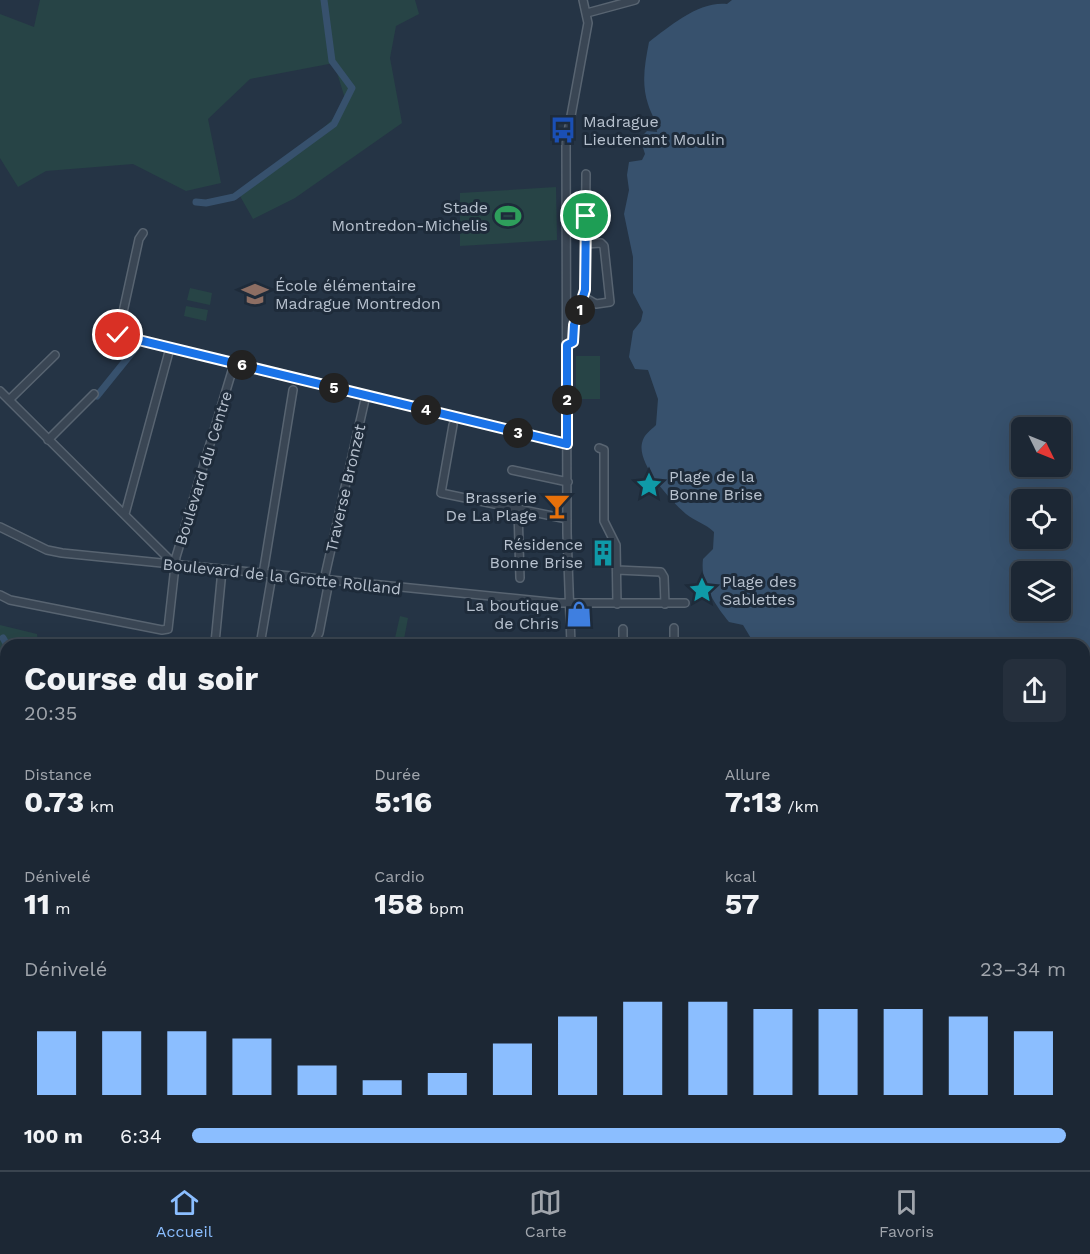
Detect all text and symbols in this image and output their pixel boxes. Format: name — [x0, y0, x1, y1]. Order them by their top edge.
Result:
place label: Madrague Lieutenant Moulin — [583, 112, 725, 149]
bus stop icon: Madrague Lieutenant Moulin — [548, 115, 578, 145]
pin — [560, 190, 611, 241]
place label: Stade Montredon-Michelis — [332, 198, 488, 235]
icon: arrive — [569, 199, 602, 232]
sports icon: Stade Montredon-Michelis — [493, 201, 523, 231]
place label: École élémentaire Madrague Montredon — [275, 276, 441, 313]
school or university icon: École élémentaire Madrague Montredon — [240, 279, 270, 309]
pin: 1 — [565, 295, 595, 325]
text: 1 — [577, 300, 583, 319]
pin — [92, 309, 143, 360]
icon: check — [101, 318, 134, 351]
pin: 6 — [227, 350, 257, 380]
text: 6 — [237, 355, 247, 374]
pin: 5 — [319, 373, 349, 403]
text: 5 — [329, 378, 339, 397]
pin: 2 — [552, 385, 582, 415]
street label: Boulevard du Centre — [171, 389, 236, 548]
text: 2 — [562, 390, 572, 409]
pin: 4 — [411, 395, 441, 425]
text: 4 — [421, 400, 431, 419]
north arrow — [1011, 417, 1071, 477]
map controls — [1011, 417, 1071, 621]
pin: 3 — [503, 418, 533, 448]
street label: Traverse Bronzet — [322, 422, 370, 554]
text: 3 — [513, 423, 523, 442]
place label: Plage de la Bonne Brise — [669, 467, 762, 504]
place icon: Plage de la Bonne Brise — [634, 470, 664, 500]
place label: Brasserie De La Plage — [446, 488, 537, 525]
button: locate — [1011, 489, 1071, 549]
bar icon: Brasserie De La Plage — [542, 491, 572, 521]
place label: Résidence Bonne Brise — [490, 535, 583, 572]
building icon: Résidence Bonne Brise — [588, 538, 618, 568]
street label: Boulevard de la Grotte Rolland — [162, 555, 402, 598]
button: layers — [1011, 561, 1071, 621]
place label: Plage des Sablettes — [722, 572, 797, 609]
place icon: Plage des Sablettes — [687, 575, 717, 605]
place label: La boutique de Chris — [466, 596, 559, 633]
shop icon: La boutique de Chris — [564, 599, 594, 629]
text: Course du soir — [24, 659, 258, 698]
button: share — [1003, 659, 1066, 722]
text: 20:35 — [24, 701, 77, 725]
text: Distance — [24, 765, 92, 784]
text: Durée — [374, 765, 420, 784]
text: Allure — [725, 765, 770, 784]
text: 0.73 — [24, 784, 84, 819]
text: 5:16 — [374, 784, 432, 819]
text: 7:13 — [725, 784, 782, 819]
text: km — [84, 797, 114, 816]
text: /km — [782, 797, 819, 816]
text: Dénivelé — [24, 867, 91, 886]
text: Cardio — [374, 867, 425, 886]
text: kcal — [725, 867, 756, 886]
text: 11 — [24, 886, 50, 921]
text: 158 — [374, 886, 424, 921]
text: 57 — [725, 886, 760, 921]
text: m — [50, 899, 71, 918]
text: bpm — [424, 899, 464, 918]
text: Dénivelé — [24, 957, 107, 981]
text: 23–34 m — [980, 957, 1066, 981]
text: 100 m — [24, 1124, 83, 1148]
text: 6:34 — [120, 1124, 162, 1148]
tab: Accueil — [156, 1186, 213, 1241]
tab: Carte — [525, 1186, 567, 1241]
tab: Favoris — [879, 1186, 934, 1241]

